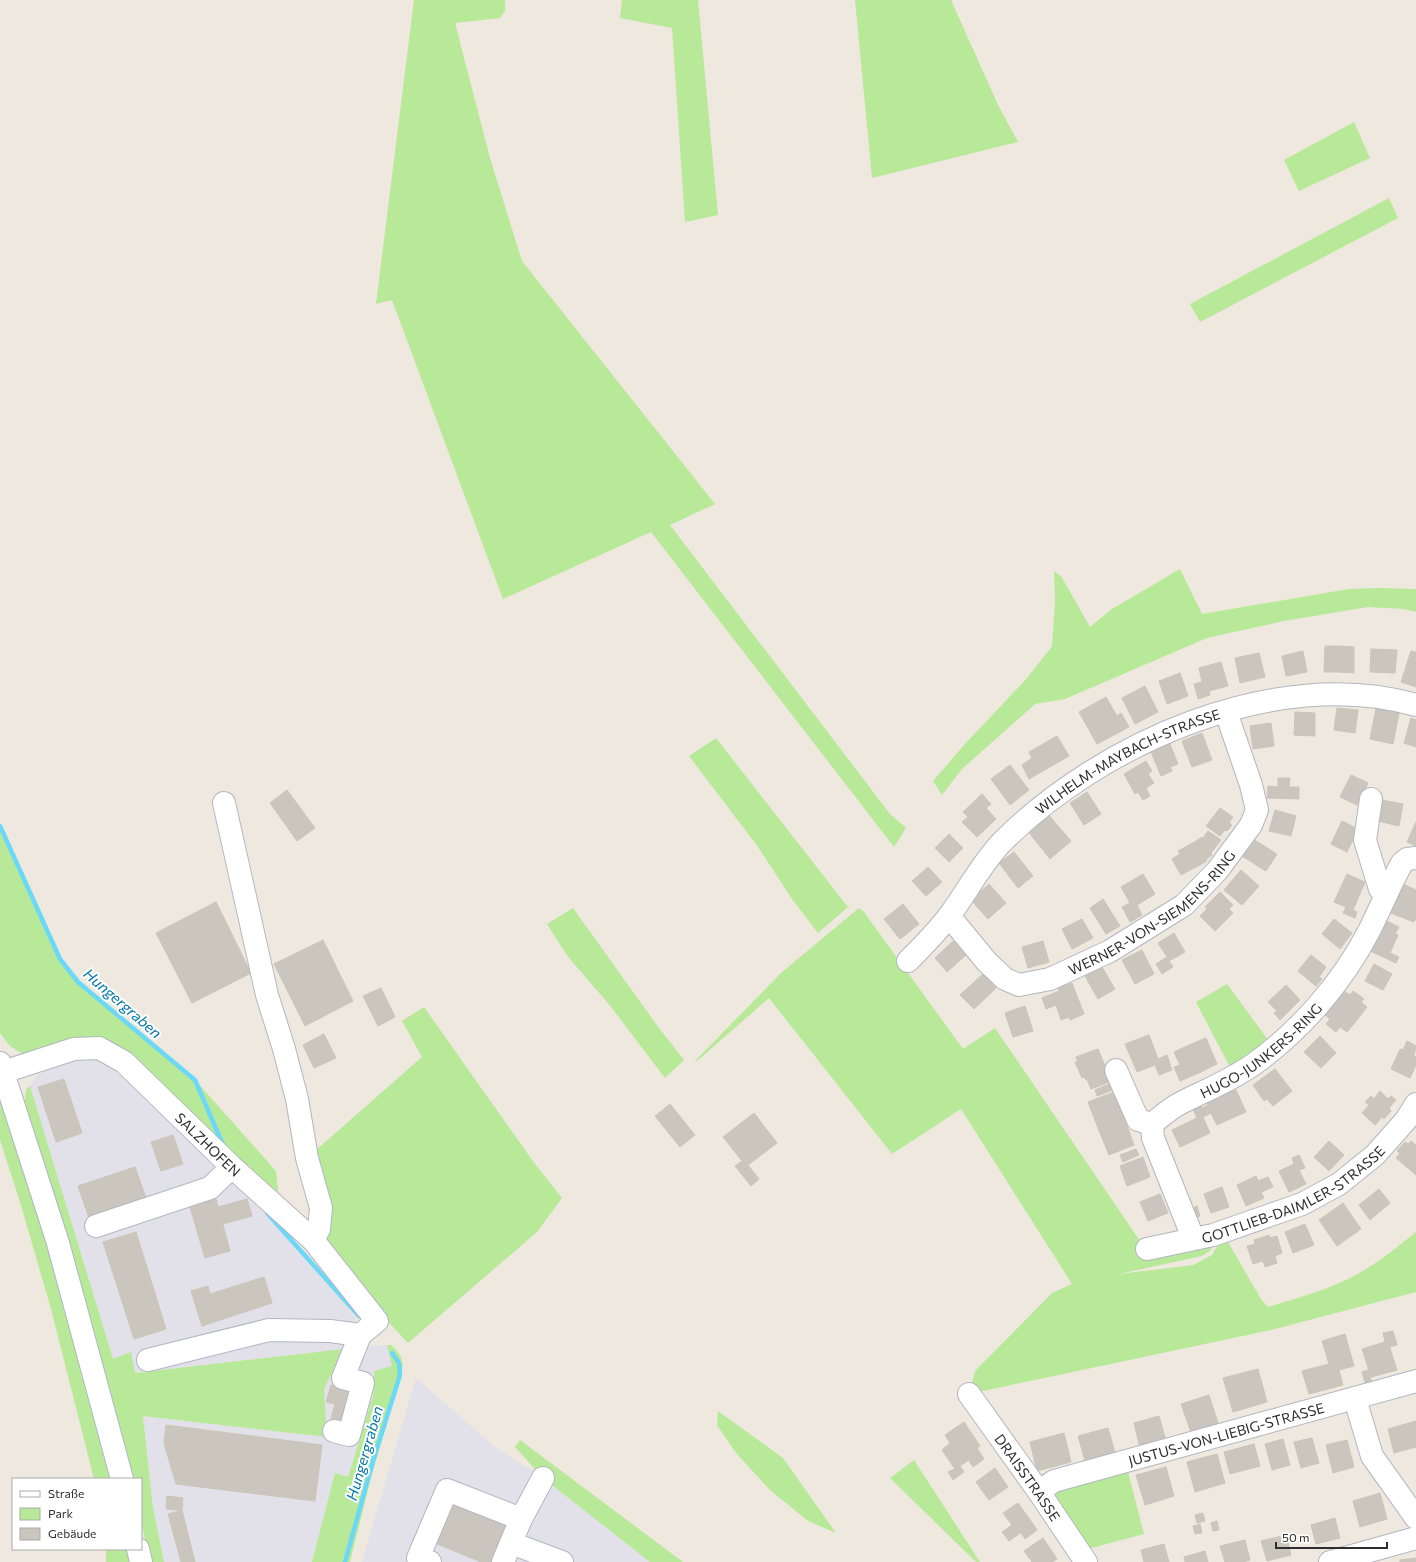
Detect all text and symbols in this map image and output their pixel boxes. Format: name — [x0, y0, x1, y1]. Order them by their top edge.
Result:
street label: WILHELM-MAYBACH-STRASSE — [1031, 705, 1222, 817]
street label: WERNER-VON-SIEMENS-RING — [1065, 847, 1238, 978]
water label: Hungergraben — [80, 964, 166, 1042]
street label: HUGO-JUNKERS-RING — [1197, 999, 1325, 1101]
street label: SALZHOFEN — [172, 1109, 244, 1179]
street label: GOTTLIEB-DAIMLER-STRASSE — [1200, 1142, 1388, 1246]
street label: JUSTUS-VON-LIEBIG-STRASSE — [1126, 1398, 1326, 1469]
water label: Hungergraben — [342, 1404, 386, 1502]
street label: DRAISSTRASSE — [992, 1430, 1064, 1524]
legend — [12, 1478, 142, 1550]
text: Straße — [48, 1486, 84, 1500]
text: Park — [48, 1506, 74, 1520]
scale bar — [1276, 1524, 1387, 1550]
text: Gebäude — [48, 1526, 96, 1540]
text: 50 m — [1282, 1530, 1310, 1544]

